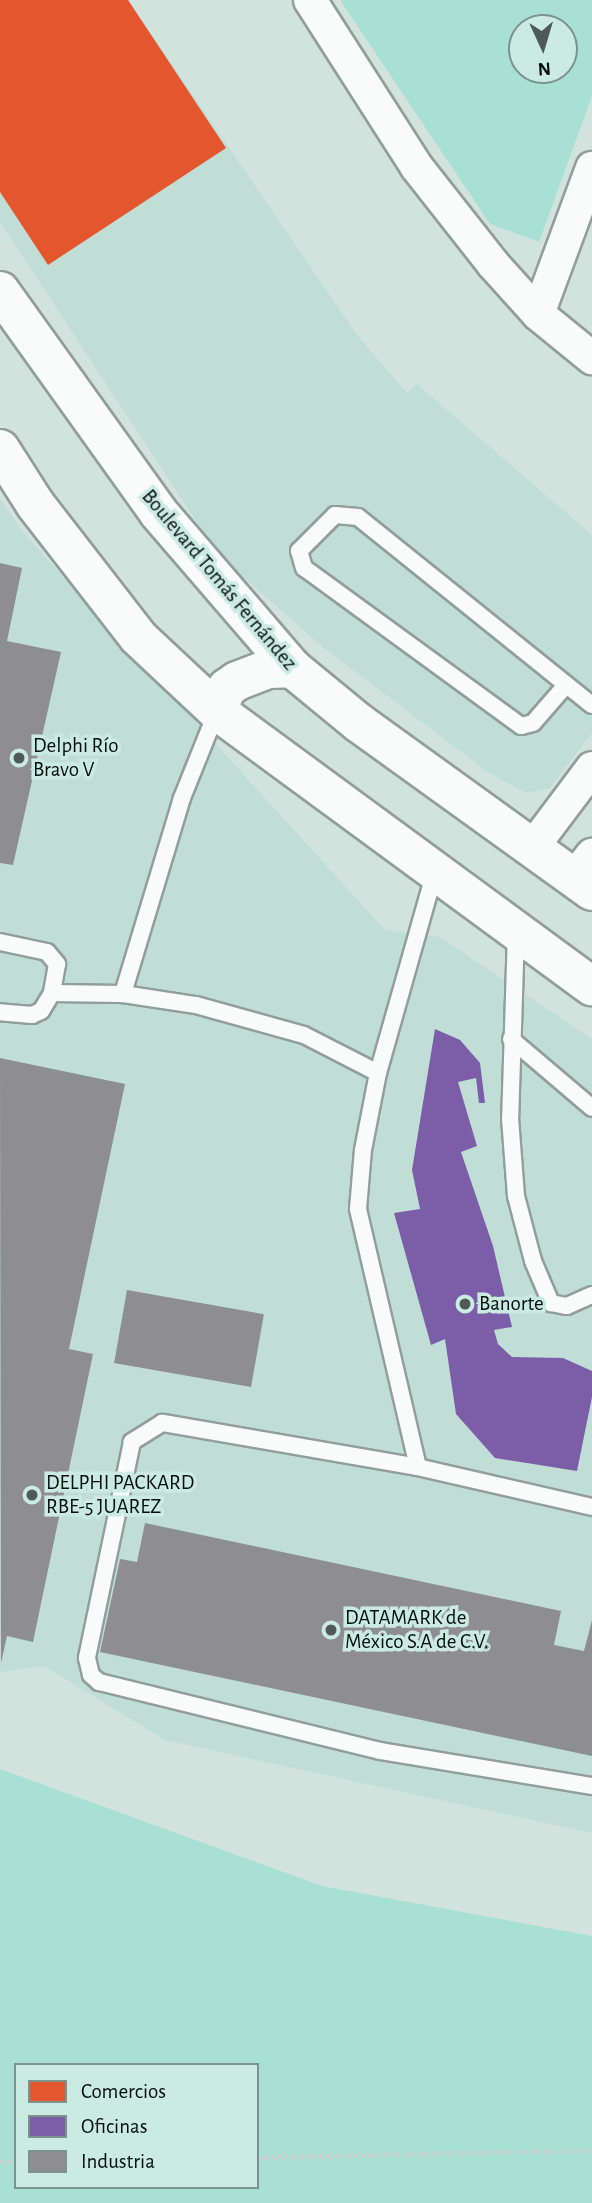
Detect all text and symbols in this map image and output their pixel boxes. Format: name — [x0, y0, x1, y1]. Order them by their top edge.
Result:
north arrow — [508, 14, 578, 84]
text: N — [537, 59, 552, 78]
street label: Boulevard Tomás Fernández — [136, 485, 302, 675]
place label: Delphi Río Bravo V — [33, 733, 119, 783]
marker: Delphi Río Bravo V — [11, 750, 27, 766]
place label: Banorte — [479, 1291, 544, 1317]
marker: Banorte — [457, 1296, 473, 1312]
place label: DELPHI PACKARD RBE-5 JUAREZ — [46, 1470, 194, 1520]
marker: DELPHI PACKARD RBE-5 JUAREZ — [24, 1487, 40, 1503]
place label: DATAMARK de México S.A de C.V. — [345, 1605, 489, 1655]
marker: DATAMARK de México S.A de C.V. — [323, 1622, 339, 1638]
legend — [14, 2063, 259, 2189]
text: Comercios — [81, 2081, 166, 2102]
text: Oficinas — [81, 2116, 147, 2137]
text: Industria — [81, 2151, 155, 2172]

